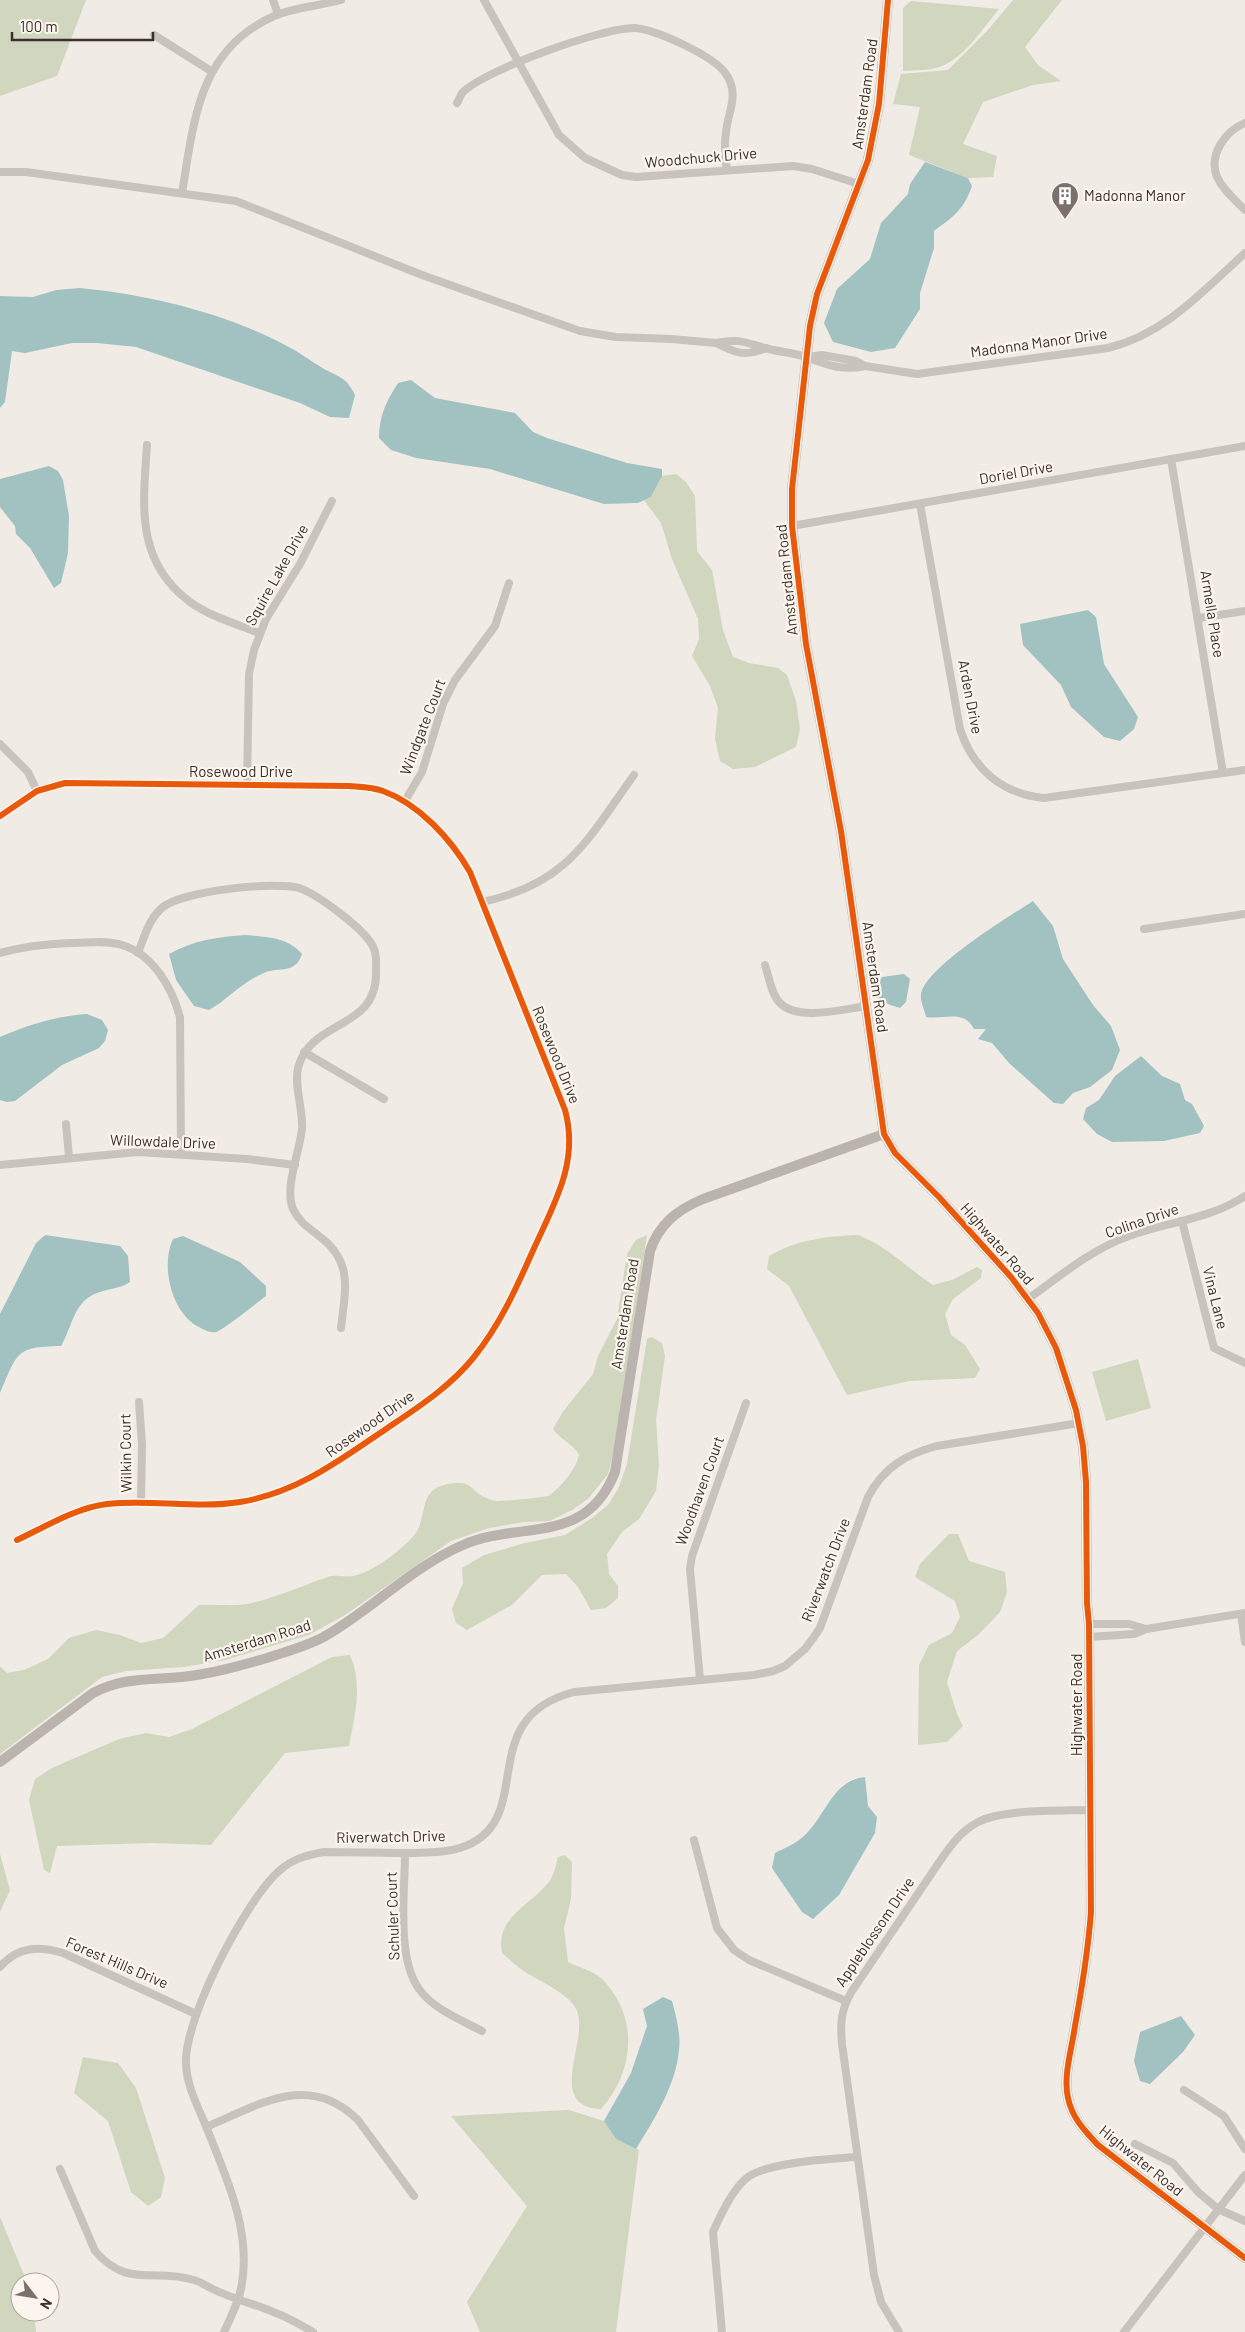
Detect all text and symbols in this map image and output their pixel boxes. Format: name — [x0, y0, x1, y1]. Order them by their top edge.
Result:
scale bar — [12, 10, 154, 42]
text: 100 m — [20, 17, 58, 35]
street label: Amsterdam Road — [847, 37, 881, 150]
street label: Woodchuck Drive — [644, 143, 758, 171]
building icon: Madonna Manor — [1050, 181, 1080, 220]
place label: Madonna Manor — [1084, 186, 1186, 204]
street label: Madonna Manor Drive — [969, 323, 1108, 361]
street label: Doriel Drive — [978, 457, 1054, 487]
street label: Squire Lake Drive — [241, 521, 311, 628]
street label: Amsterdam Road — [771, 524, 801, 637]
street label: Armella Place — [1197, 569, 1229, 659]
street label: Arden Drive — [955, 658, 987, 735]
street label: Windgate Court — [395, 676, 449, 777]
street label: Rosewood Drive — [189, 762, 293, 780]
street label: Amsterdam Road — [859, 920, 893, 1033]
street label: Rosewood Drive — [529, 1003, 585, 1106]
street label: Willowdale Drive — [110, 1130, 216, 1152]
street label: Highwater Road — [957, 1199, 1038, 1288]
street label: Colina Drive — [1102, 1199, 1181, 1241]
street label: Amsterdam Road — [606, 1257, 642, 1370]
street label: Vina Lane — [1200, 1265, 1232, 1331]
street label: Rosewood Drive — [322, 1386, 417, 1460]
street label: Wilkin Court — [115, 1413, 135, 1493]
street label: Woodhaven Court — [671, 1434, 727, 1548]
street label: Riverwatch Drive — [797, 1515, 853, 1624]
street label: Amsterdam Road — [201, 1615, 313, 1665]
street label: Highwater Road — [1067, 1654, 1085, 1756]
street label: Riverwatch Drive — [336, 1826, 446, 1846]
street label: Schuler Court — [381, 1871, 403, 1961]
street label: Appleblossom Drive — [831, 1873, 917, 1990]
street label: Forest Hills Drive — [64, 1932, 171, 1992]
street label: Highwater Road — [1096, 2121, 1187, 2200]
north arrow — [10, 2272, 60, 2322]
text: N — [37, 2296, 56, 2312]

